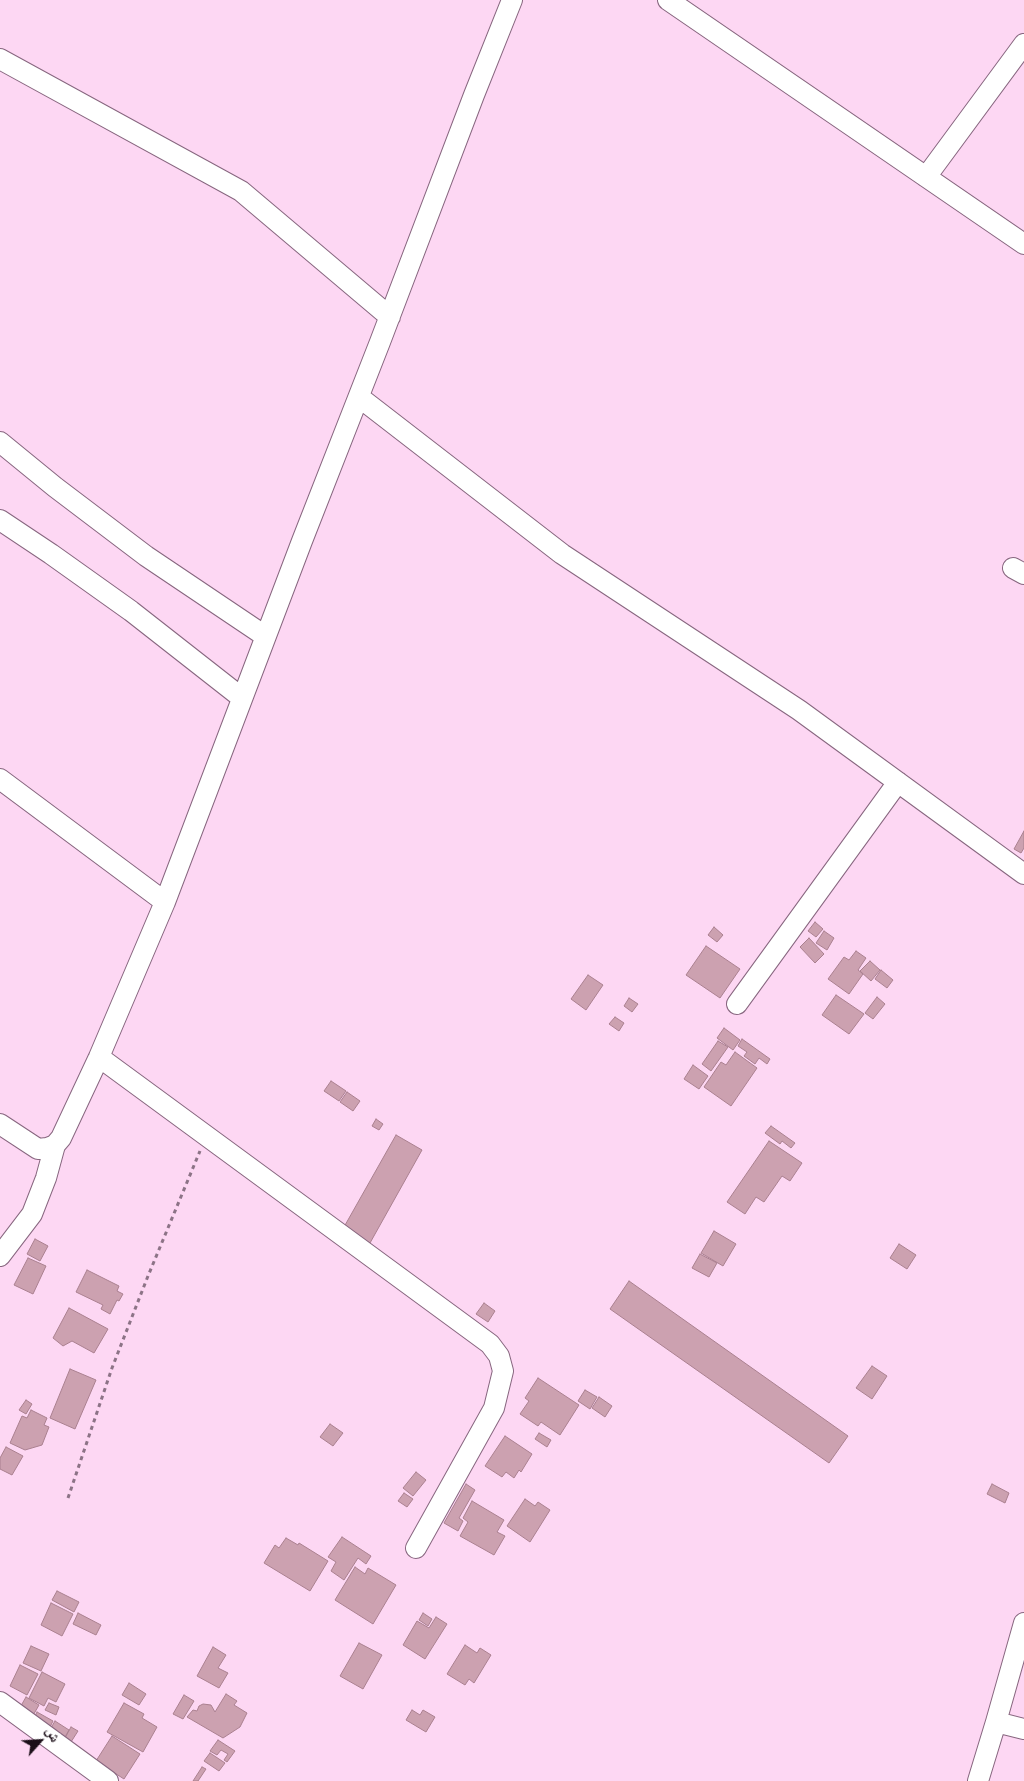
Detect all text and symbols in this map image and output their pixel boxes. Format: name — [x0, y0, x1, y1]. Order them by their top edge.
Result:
north arrow — [15, 1716, 65, 1766]
text: ش — [43, 1724, 65, 1745]

